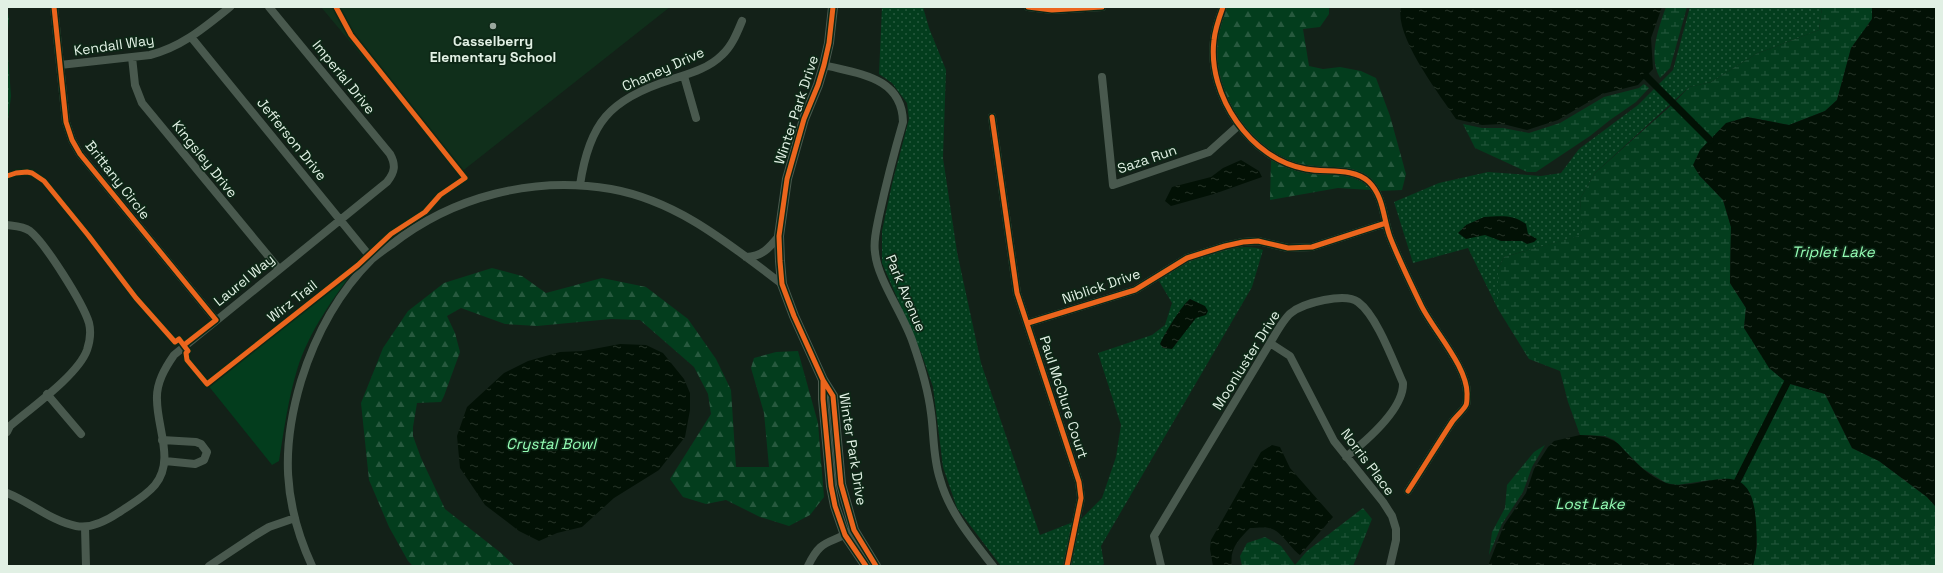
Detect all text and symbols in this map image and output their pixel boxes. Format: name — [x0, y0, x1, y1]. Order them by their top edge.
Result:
marker: Casselberry Elementary School — [488, 21, 498, 31]
street label: Kendall Way — [73, 30, 155, 60]
place label: Casselberry Elementary School — [430, 32, 556, 66]
street label: Imperial Drive — [309, 36, 379, 118]
street label: Chaney Drive — [619, 43, 707, 95]
street label: Winter Park Drive — [770, 53, 822, 167]
street label: Jefferson Drive — [253, 94, 331, 184]
street label: Kingsley Drive — [168, 117, 242, 201]
street label: Brittany Circle — [82, 137, 154, 223]
street label: Saza Run — [1115, 140, 1179, 178]
water label: Triplet Lake — [1791, 242, 1876, 261]
street label: Laurel Way — [210, 250, 278, 310]
street label: Park Avenue — [882, 252, 930, 334]
street label: Niblick Drive — [1059, 264, 1143, 308]
street label: Wirz Trail — [263, 276, 321, 326]
street label: Moonluster Drive — [1208, 307, 1284, 413]
street label: Paul McClure Court — [1036, 333, 1092, 461]
street label: Winter Park Drive — [835, 391, 871, 507]
street label: Norris Place — [1337, 425, 1399, 499]
water label: Crystal Bowl — [506, 434, 598, 453]
water label: Lost Lake — [1555, 494, 1626, 513]

